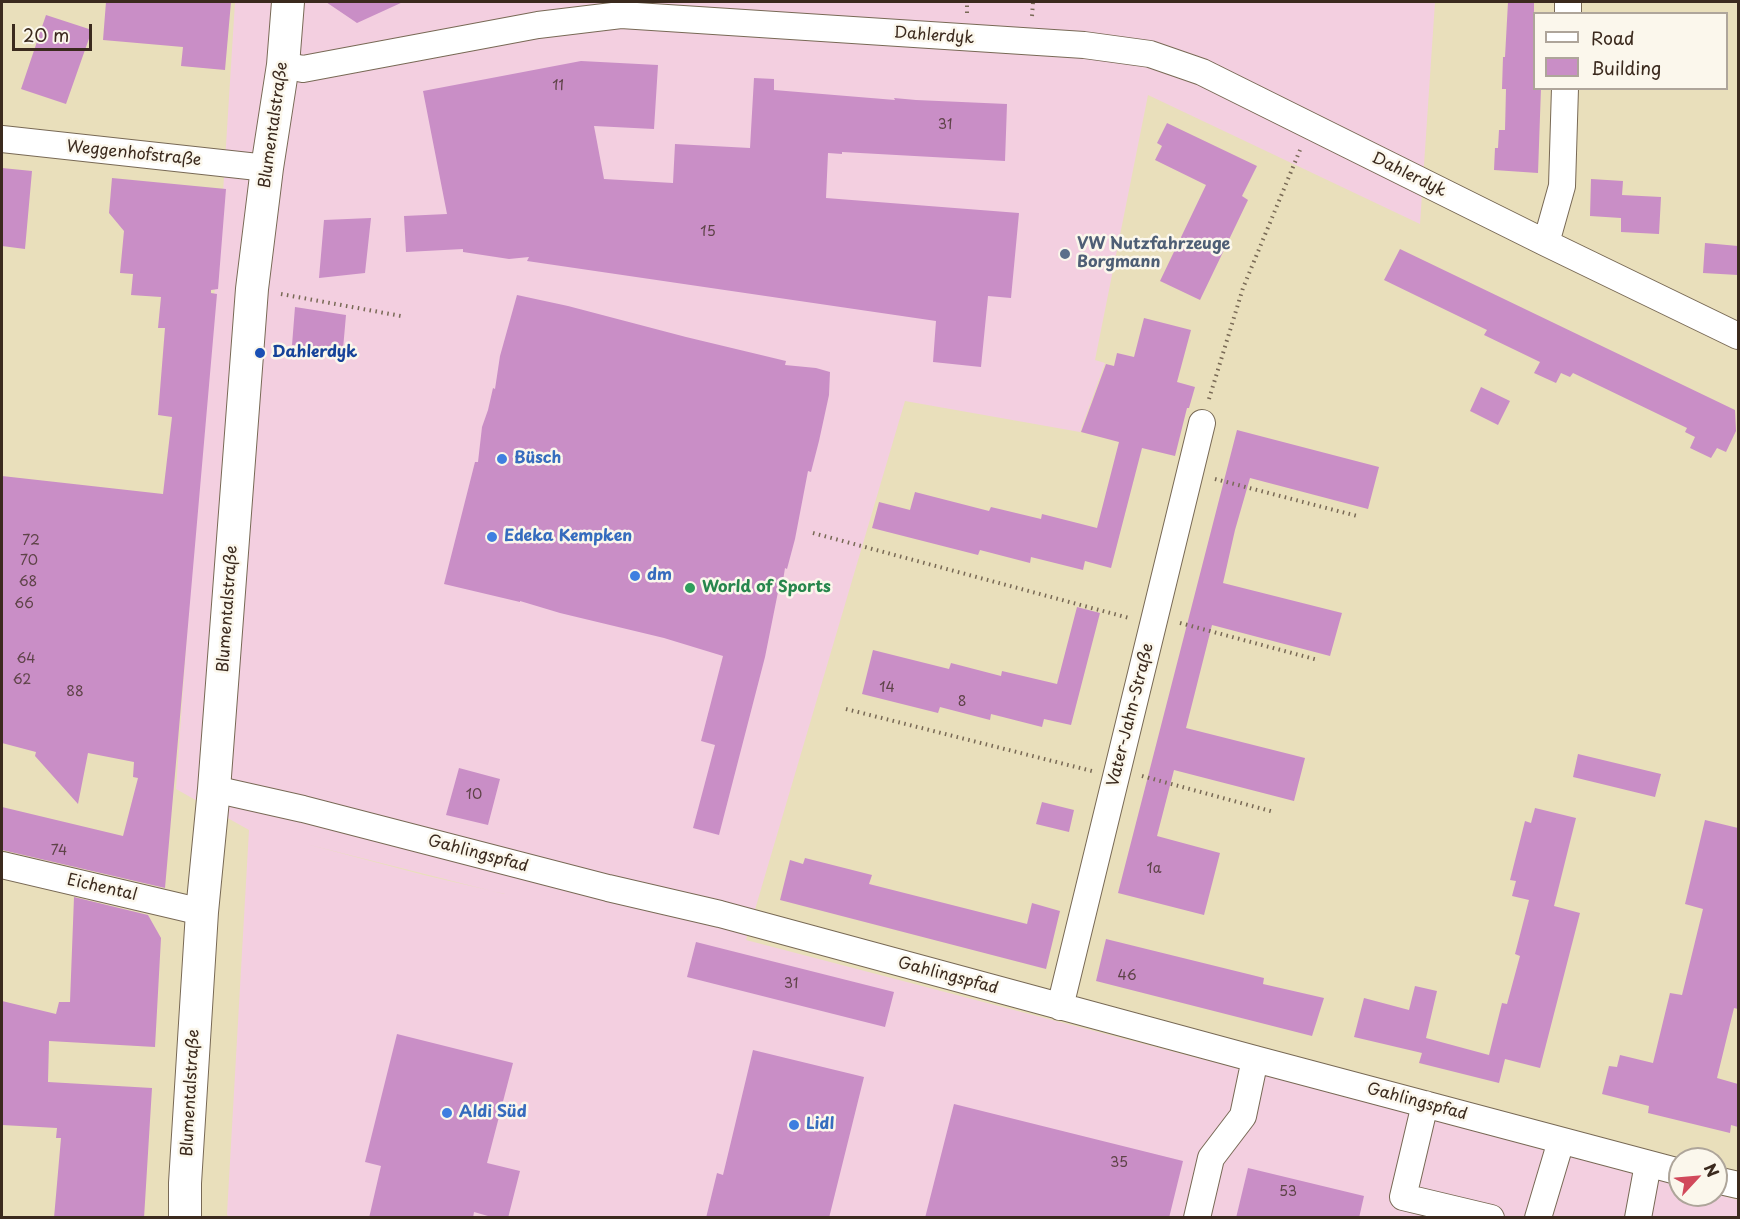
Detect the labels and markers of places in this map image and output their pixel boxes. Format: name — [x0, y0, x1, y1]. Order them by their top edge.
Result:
place label: VW Nutzfahrzeuge Borgmann — [1077, 235, 1230, 273]
marker: VW Nutzfahrzeuge Borgmann — [1058, 247, 1072, 261]
place label: Dahlerdyk — [272, 343, 357, 363]
marker: Dahlerdyk — [253, 346, 267, 360]
place label: Büsch — [514, 449, 561, 469]
marker: Büsch — [495, 452, 509, 466]
place label: Edeka Kempken — [504, 527, 632, 547]
marker: Edeka Kempken — [485, 530, 499, 544]
place label: dm — [647, 566, 672, 586]
marker: dm — [628, 569, 642, 583]
place label: World of Sports — [702, 578, 831, 598]
marker: World of Sports — [683, 581, 697, 595]
place label: Aldi Süd — [459, 1103, 527, 1123]
marker: Aldi Süd — [440, 1106, 454, 1120]
place label: Lidl — [806, 1115, 834, 1135]
marker: Lidl — [787, 1118, 801, 1132]

